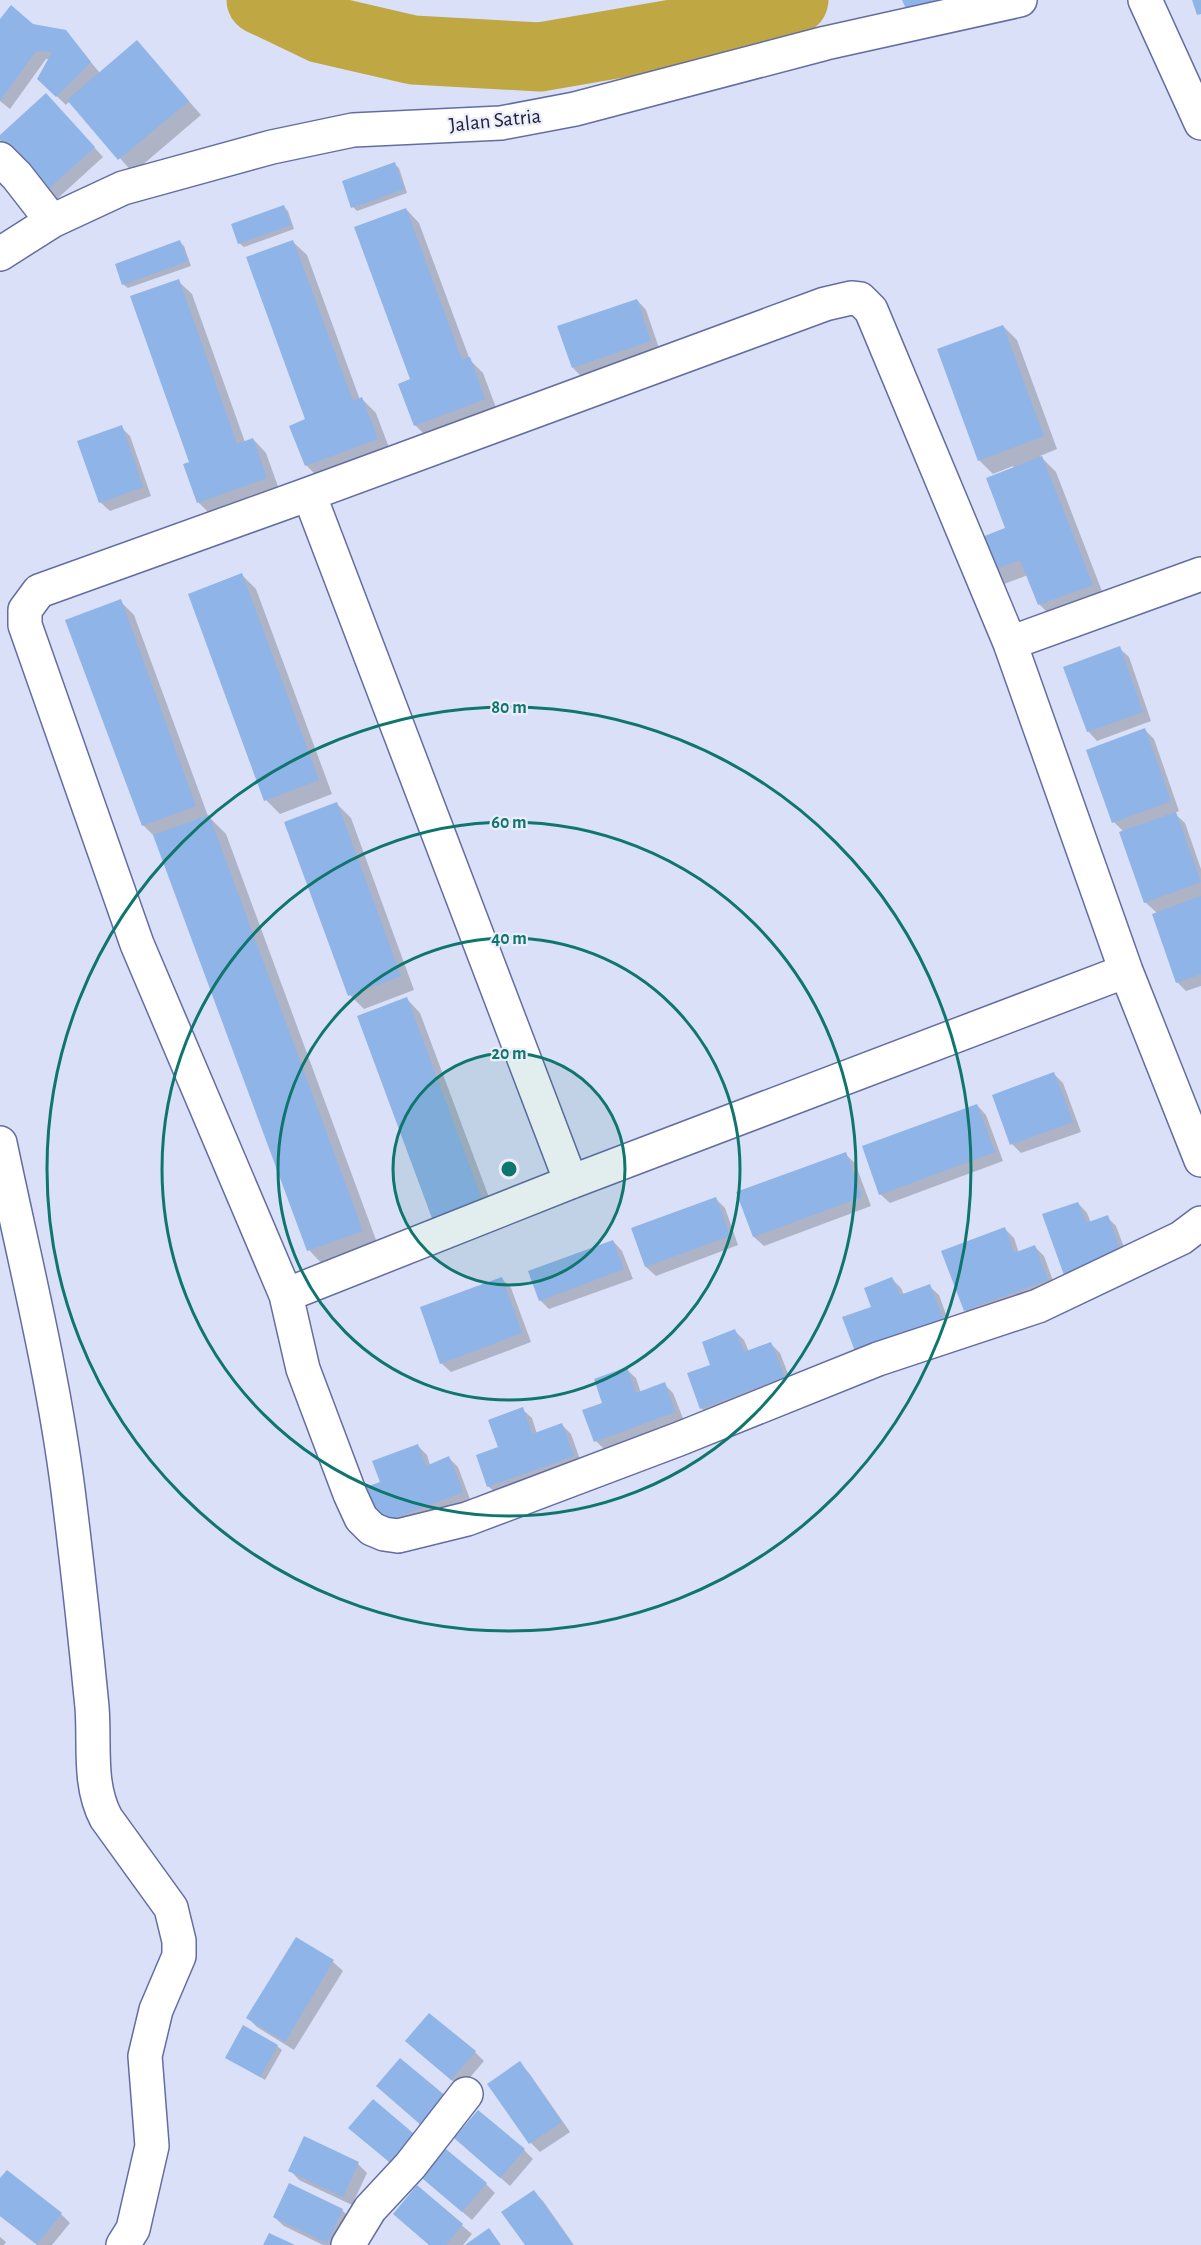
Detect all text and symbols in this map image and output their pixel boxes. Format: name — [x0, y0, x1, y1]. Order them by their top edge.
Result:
street label: Jalan Satria — [448, 105, 542, 136]
text: 80 m — [491, 699, 527, 717]
text: 60 m — [491, 814, 527, 832]
text: 40 m — [491, 930, 527, 948]
text: 20 m — [491, 1045, 527, 1063]
centre of rings — [499, 1159, 519, 1179]

